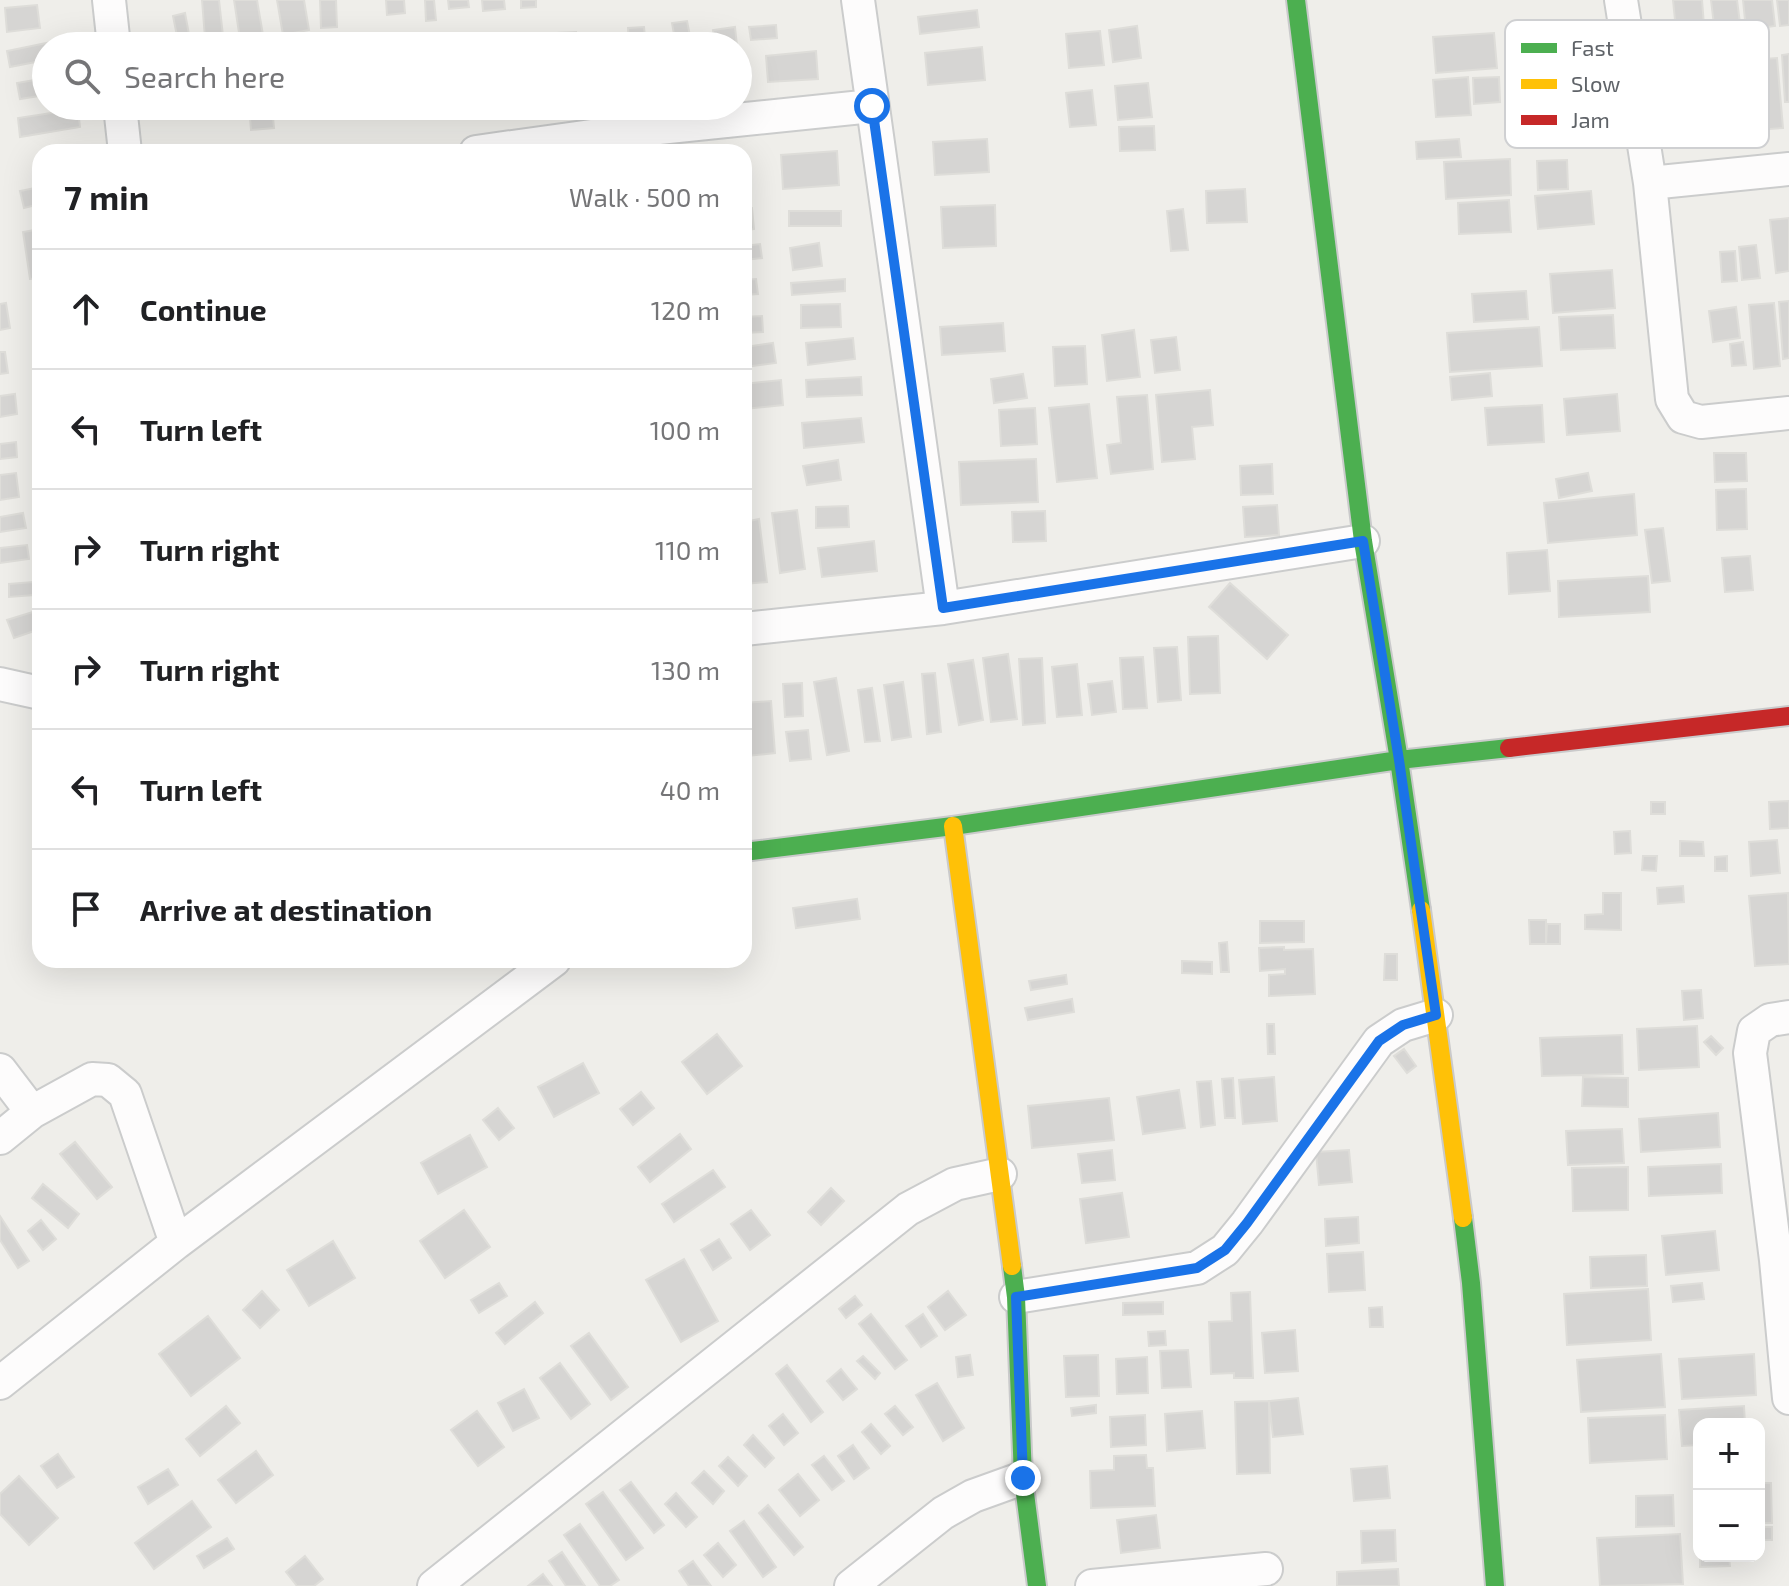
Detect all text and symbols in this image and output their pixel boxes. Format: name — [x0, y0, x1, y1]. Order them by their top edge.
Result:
legend — [1505, 20, 1769, 148]
search box — [32, 32, 752, 120]
text: Fast — [1571, 34, 1614, 60]
icon: search — [60, 54, 104, 98]
text: Search here — [124, 58, 285, 94]
text: Slow — [1571, 70, 1620, 96]
route start — [854, 88, 890, 124]
text: Jam — [1571, 106, 1610, 132]
text: 7 min — [64, 176, 149, 217]
text: Walk · 500 m — [569, 181, 720, 212]
icon: ahead — [64, 287, 108, 331]
text: Continue — [140, 291, 267, 327]
text: 120 m — [651, 294, 720, 325]
icon: left — [64, 407, 108, 451]
text: Turn left — [140, 411, 262, 447]
text: 100 m — [650, 414, 720, 445]
icon: right — [64, 527, 108, 571]
text: Turn right — [140, 531, 280, 567]
text: 110 m — [655, 534, 720, 565]
icon: right — [64, 647, 108, 691]
text: Turn right — [140, 651, 280, 687]
text: 130 m — [651, 654, 720, 685]
icon: left — [64, 767, 108, 811]
text: Turn left — [140, 771, 262, 807]
text: 40 m — [660, 774, 720, 805]
icon: arrive — [64, 887, 108, 931]
text: Arrive at destination — [140, 891, 432, 927]
map controls — [1693, 1418, 1765, 1562]
button: + — [1693, 1418, 1765, 1490]
route end — [1005, 1460, 1041, 1496]
button: − — [1693, 1490, 1765, 1562]

